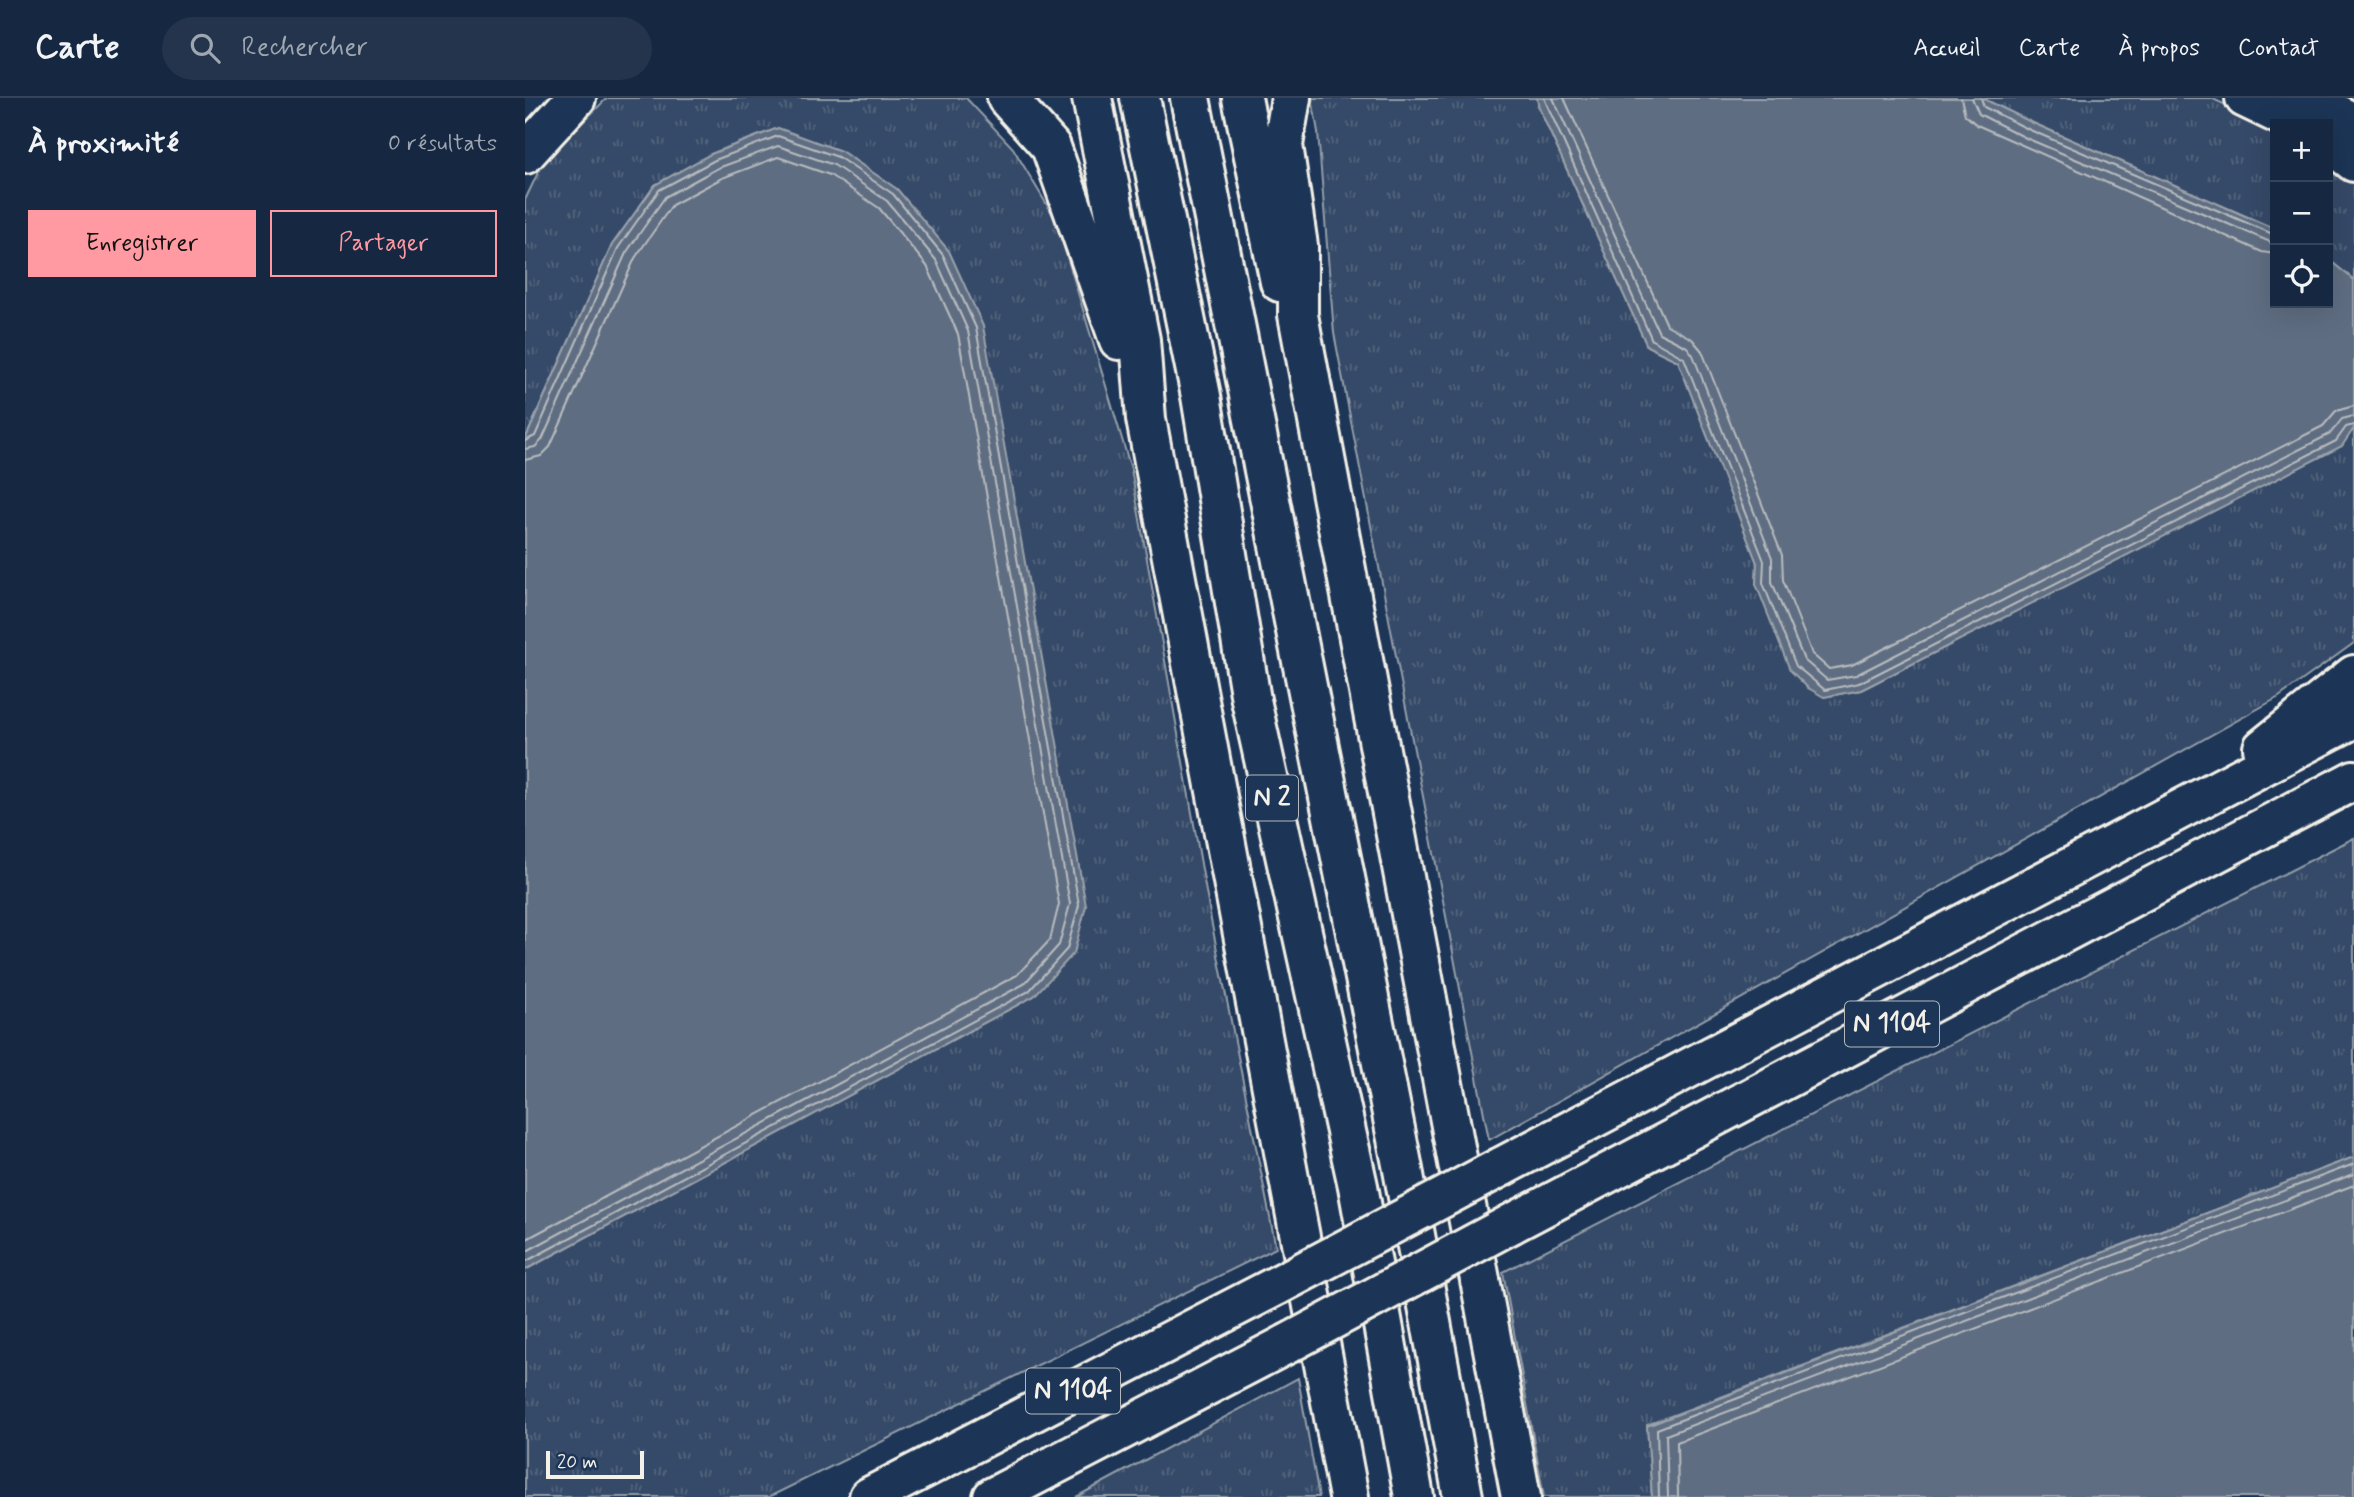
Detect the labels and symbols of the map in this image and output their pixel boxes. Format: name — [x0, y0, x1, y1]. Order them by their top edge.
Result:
road number: N 2 — [1246, 776, 1298, 820]
road number: N 1104 — [1845, 1001, 1939, 1046]
road number: N 1104 — [1026, 1368, 1120, 1414]
scale bar — [546, 1448, 644, 1480]

